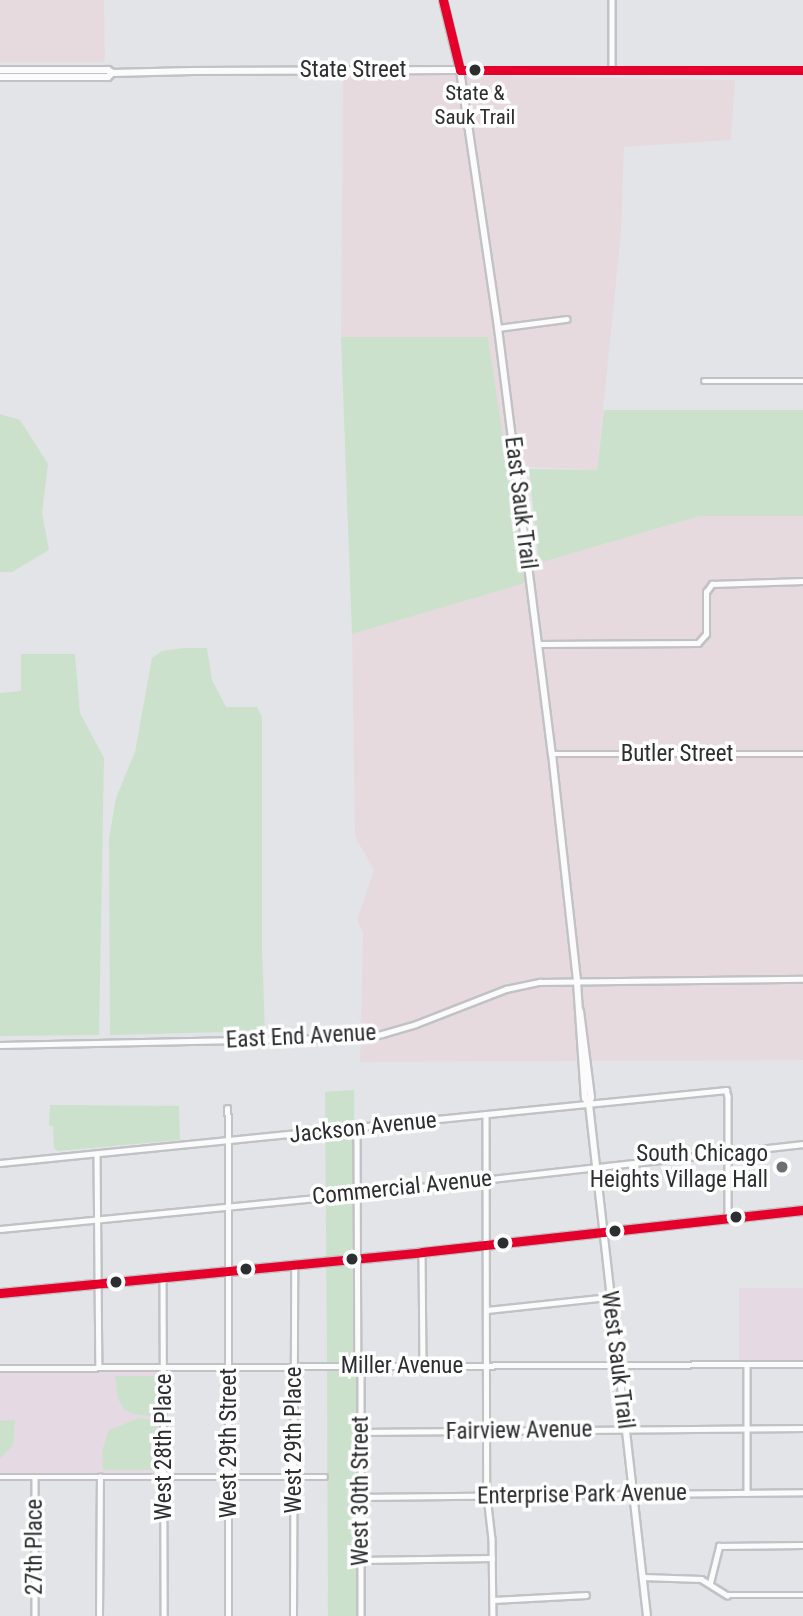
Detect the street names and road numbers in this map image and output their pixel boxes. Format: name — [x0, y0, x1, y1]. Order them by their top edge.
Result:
street label: State Street — [300, 56, 406, 84]
street label: East Sauk Trail — [498, 435, 542, 571]
street label: Butler Street — [621, 740, 733, 768]
street label: East End Avenue — [225, 1019, 377, 1055]
street label: Jackson Avenue — [288, 1107, 438, 1149]
street label: Commercial Avenue — [311, 1165, 493, 1211]
street label: West Sauk Trail — [595, 1289, 639, 1431]
street label: Miller Avenue — [341, 1352, 463, 1380]
street label: West 29th Place — [280, 1367, 308, 1513]
street label: West 29th Street — [215, 1368, 243, 1518]
street label: West 28th Place — [150, 1374, 178, 1520]
street label: West 30th Street — [347, 1416, 375, 1566]
street label: Fairview Avenue — [446, 1416, 592, 1446]
street label: Enterprise Park Avenue — [477, 1479, 687, 1511]
street label: 27th Place — [21, 1499, 49, 1595]

